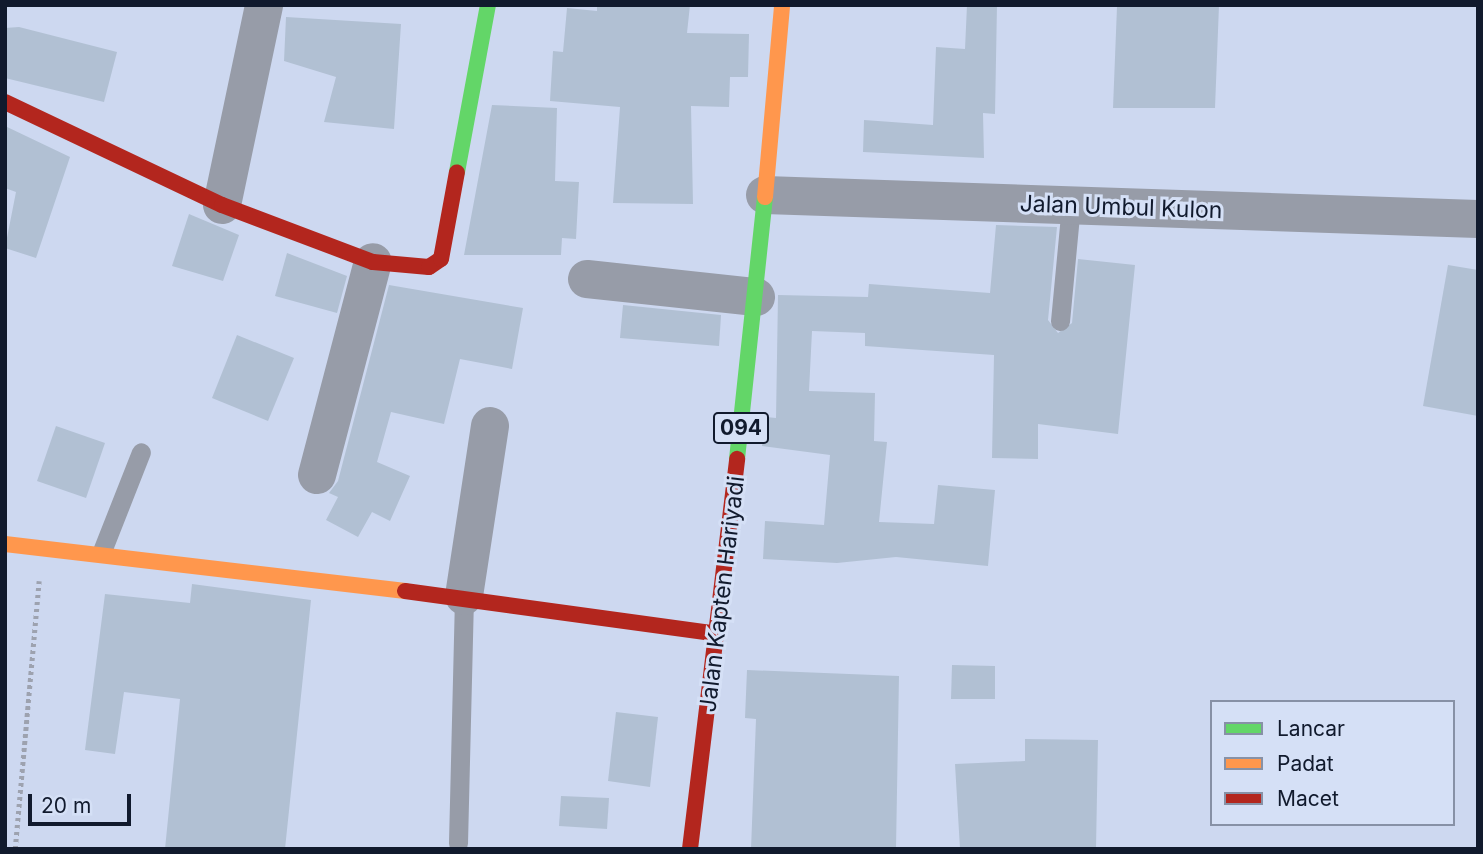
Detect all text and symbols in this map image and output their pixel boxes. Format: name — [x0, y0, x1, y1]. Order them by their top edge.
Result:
street label: Jalan Umbul Kulon — [1019, 190, 1223, 224]
road number: 094 — [713, 410, 769, 446]
street label: Jalan Kapten Hariyadi — [694, 474, 750, 714]
legend — [1210, 700, 1455, 826]
text: Lancar — [1277, 716, 1345, 741]
text: Padat — [1277, 751, 1334, 776]
scale bar — [32, 780, 135, 824]
text: Macet — [1277, 786, 1339, 811]
text: 20 m — [41, 793, 91, 818]

